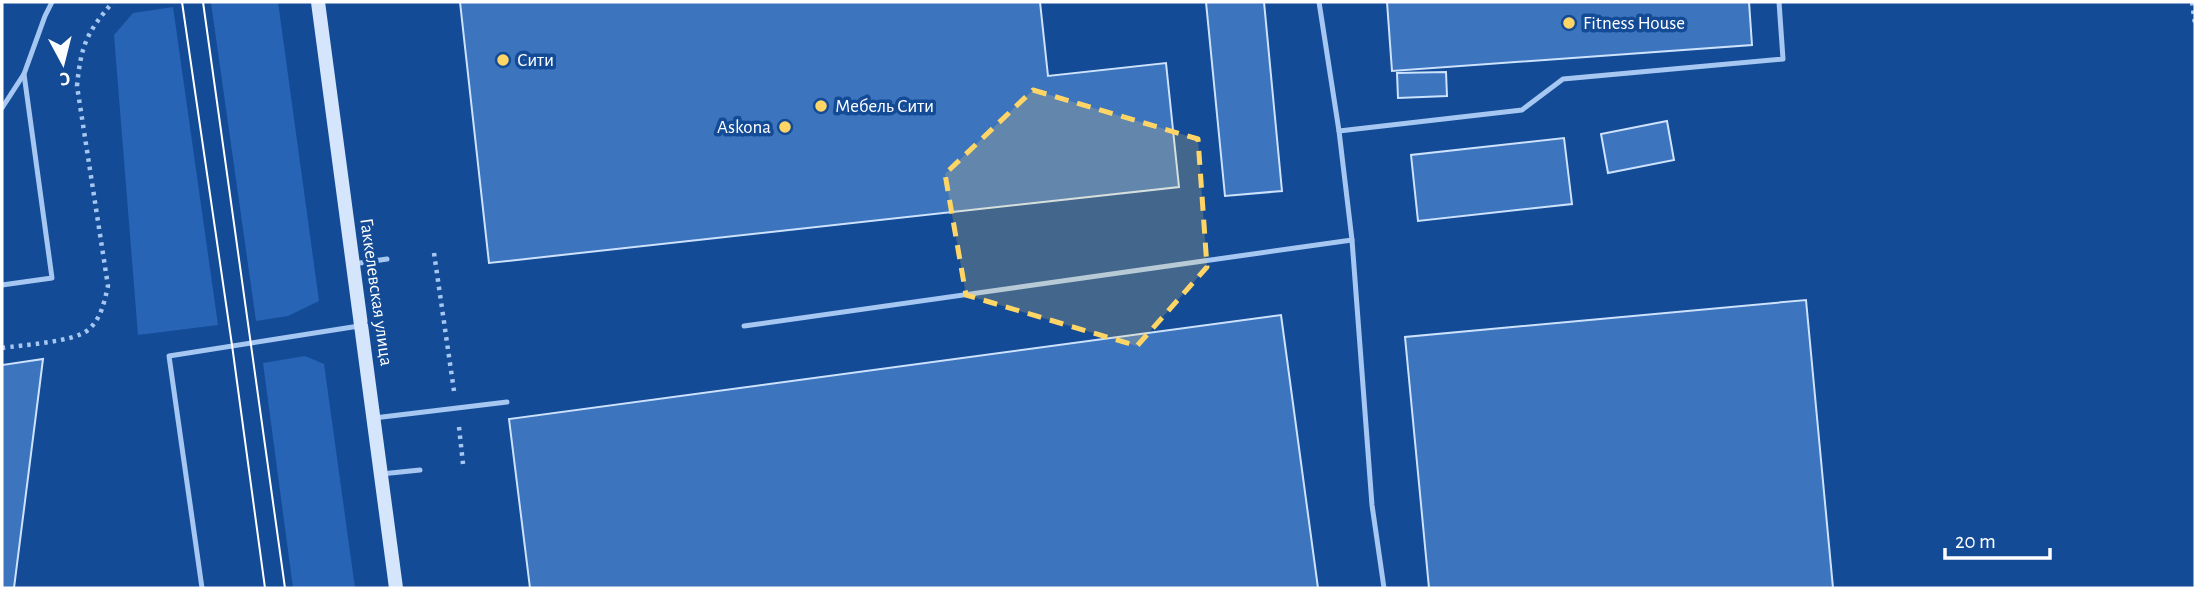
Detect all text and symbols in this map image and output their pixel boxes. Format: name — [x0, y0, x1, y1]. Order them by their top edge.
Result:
place label: Fitness House — [1583, 14, 1685, 33]
marker: Fitness House — [1561, 15, 1577, 31]
north arrow — [28, 28, 98, 98]
place label: Сити — [517, 51, 554, 70]
marker: Сити — [495, 52, 511, 68]
text: С — [59, 68, 71, 88]
place label: Мебель Сити — [835, 97, 934, 116]
marker: Мебель Сити — [813, 98, 829, 114]
place label: Askona — [717, 118, 771, 137]
marker: Askona — [777, 119, 793, 135]
street label: Гаккелевская улица — [356, 217, 396, 367]
scale bar — [1945, 516, 2050, 560]
text: 20 m — [1955, 531, 1996, 552]

